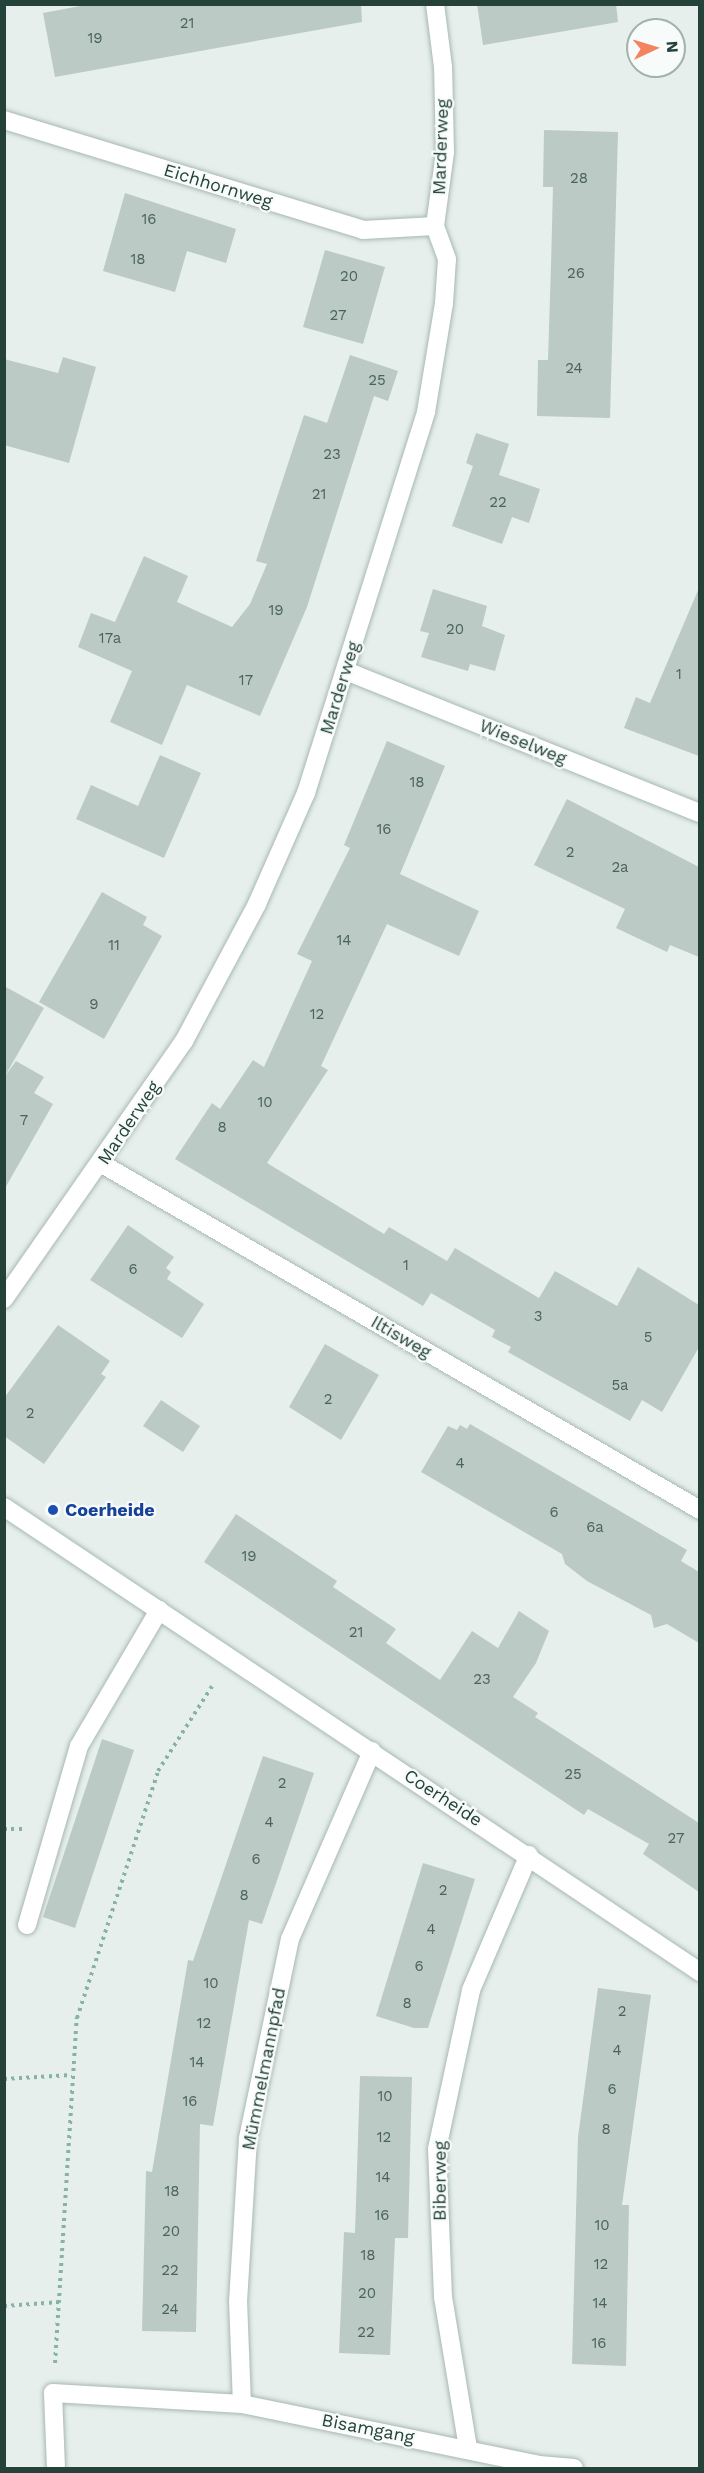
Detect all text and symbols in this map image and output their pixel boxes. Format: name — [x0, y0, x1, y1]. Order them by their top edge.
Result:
house number: 21 — [180, 15, 194, 33]
north arrow — [626, 18, 686, 78]
house number: 19 — [87, 30, 103, 48]
text: N — [663, 40, 682, 53]
street label: Marderweg — [429, 99, 453, 195]
street label: Eichhornweg — [161, 159, 275, 213]
house number: 28 — [570, 170, 588, 188]
house number: 16 — [142, 211, 156, 229]
house number: 18 — [130, 251, 146, 269]
house number: 26 — [567, 265, 585, 283]
house number: 20 — [340, 268, 358, 286]
house number: 27 — [330, 307, 346, 325]
house number: 24 — [565, 360, 583, 378]
house number: 25 — [368, 372, 386, 390]
house number: 23 — [323, 446, 341, 464]
house number: 21 — [312, 486, 326, 504]
house number: 22 — [489, 494, 507, 512]
house number: 19 — [268, 602, 284, 620]
house number: 20 — [446, 621, 464, 639]
house number: 17a — [99, 630, 121, 648]
street label: Marderweg — [316, 639, 364, 737]
house number: 1 — [676, 666, 682, 684]
house number: 17 — [239, 672, 253, 690]
street label: Wieselweg — [476, 715, 570, 769]
house number: 18 — [409, 774, 425, 792]
house number: 16 — [377, 821, 391, 839]
house number: 2 — [566, 844, 574, 862]
house number: 2a — [611, 859, 629, 877]
house number: 14 — [336, 932, 352, 950]
house number: 11 — [108, 937, 120, 955]
house number: 9 — [89, 996, 99, 1014]
house number: 12 — [310, 1006, 324, 1024]
street label: Marderweg — [93, 1077, 165, 1169]
house number: 10 — [257, 1094, 273, 1112]
house number: 7 — [20, 1112, 28, 1130]
house number: 8 — [217, 1119, 227, 1137]
house number: 1 — [403, 1257, 409, 1275]
house number: 6 — [128, 1261, 138, 1279]
house number: 3 — [534, 1308, 542, 1326]
street label: Iltisweg — [367, 1311, 435, 1363]
house number: 5 — [644, 1329, 652, 1347]
house number: 5a — [611, 1377, 629, 1395]
house number: 2 — [324, 1391, 332, 1409]
house number: 2 — [26, 1405, 34, 1423]
house number: 4 — [455, 1455, 465, 1473]
place label: Coerheide — [65, 1499, 155, 1521]
marker: Coerheide — [46, 1503, 60, 1517]
house number: 6 — [549, 1504, 559, 1522]
house number: 6a — [586, 1519, 604, 1537]
house number: 19 — [241, 1548, 257, 1566]
house number: 21 — [349, 1624, 363, 1642]
house number: 23 — [473, 1671, 491, 1689]
street label: Coerheide — [400, 1765, 486, 1831]
house number: 25 — [564, 1766, 582, 1784]
house number: 2 — [278, 1775, 286, 1793]
house number: 4 — [264, 1814, 274, 1832]
house number: 27 — [668, 1830, 684, 1848]
house number: 6 — [251, 1851, 261, 1869]
house number: 2 — [439, 1882, 447, 1900]
house number: 8 — [239, 1887, 249, 1905]
house number: 4 — [426, 1921, 436, 1939]
house number: 6 — [414, 1958, 424, 1976]
house number: 10 — [203, 1975, 219, 1993]
street label: Mümmelmannpfad — [238, 1986, 290, 2152]
house number: 8 — [402, 1995, 412, 2013]
house number: 2 — [618, 2003, 626, 2021]
house number: 12 — [197, 2015, 211, 2033]
house number: 4 — [612, 2042, 622, 2060]
house number: 14 — [189, 2054, 205, 2072]
house number: 6 — [607, 2081, 617, 2099]
house number: 10 — [377, 2088, 393, 2106]
house number: 16 — [183, 2093, 197, 2111]
house number: 8 — [601, 2121, 611, 2139]
house number: 12 — [377, 2129, 391, 2147]
street label: Biberweg — [429, 2141, 451, 2221]
house number: 14 — [375, 2169, 391, 2187]
house number: 18 — [164, 2183, 180, 2201]
house number: 16 — [375, 2207, 389, 2225]
house number: 10 — [594, 2217, 610, 2235]
house number: 20 — [162, 2223, 180, 2241]
house number: 18 — [360, 2247, 376, 2265]
house number: 12 — [594, 2256, 608, 2274]
house number: 22 — [161, 2262, 179, 2280]
house number: 20 — [358, 2285, 376, 2303]
house number: 14 — [592, 2295, 608, 2313]
house number: 24 — [161, 2301, 179, 2319]
house number: 22 — [357, 2324, 375, 2342]
house number: 16 — [592, 2335, 606, 2353]
street label: Bisamgang — [320, 2409, 416, 2449]

